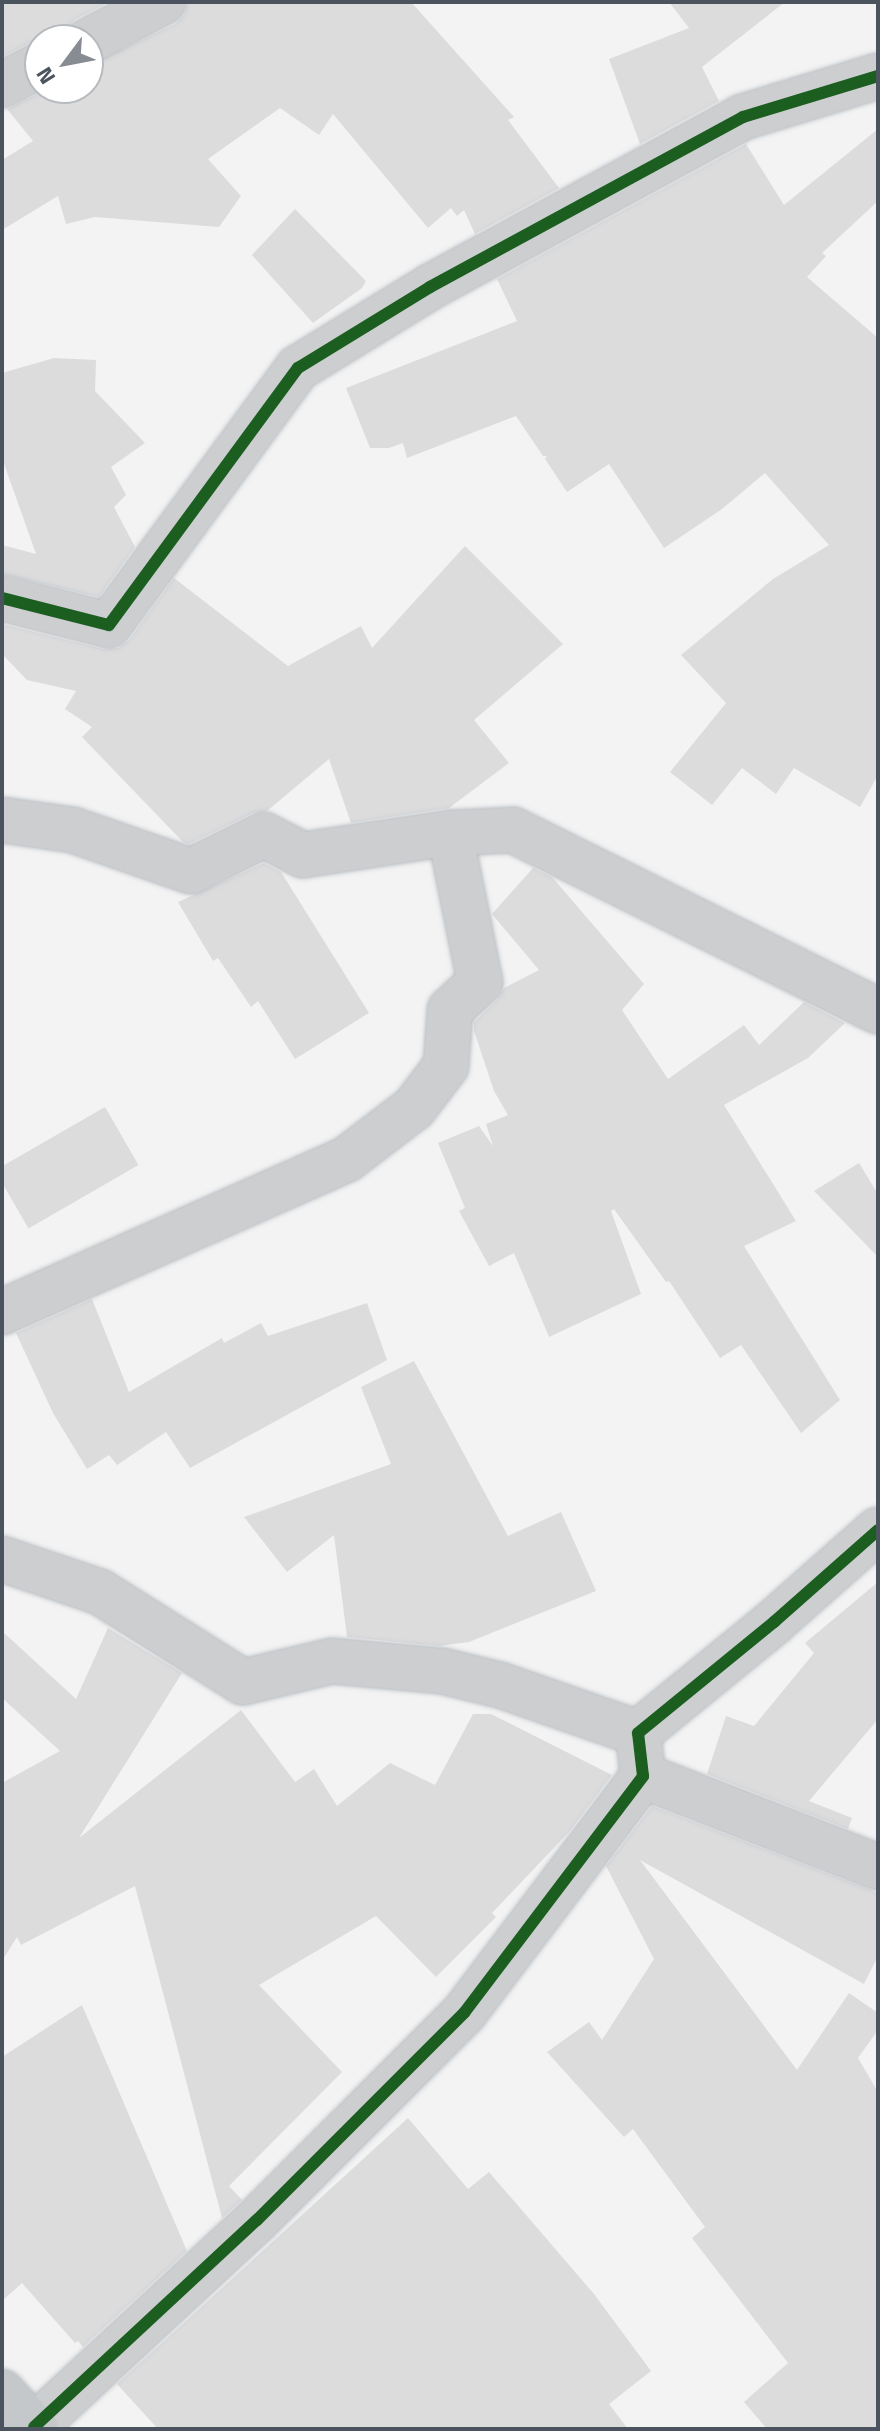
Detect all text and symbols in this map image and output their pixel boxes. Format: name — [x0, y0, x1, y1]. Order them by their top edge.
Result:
north arrow — [24, 24, 104, 104]
text: N — [27, 60, 64, 91]

